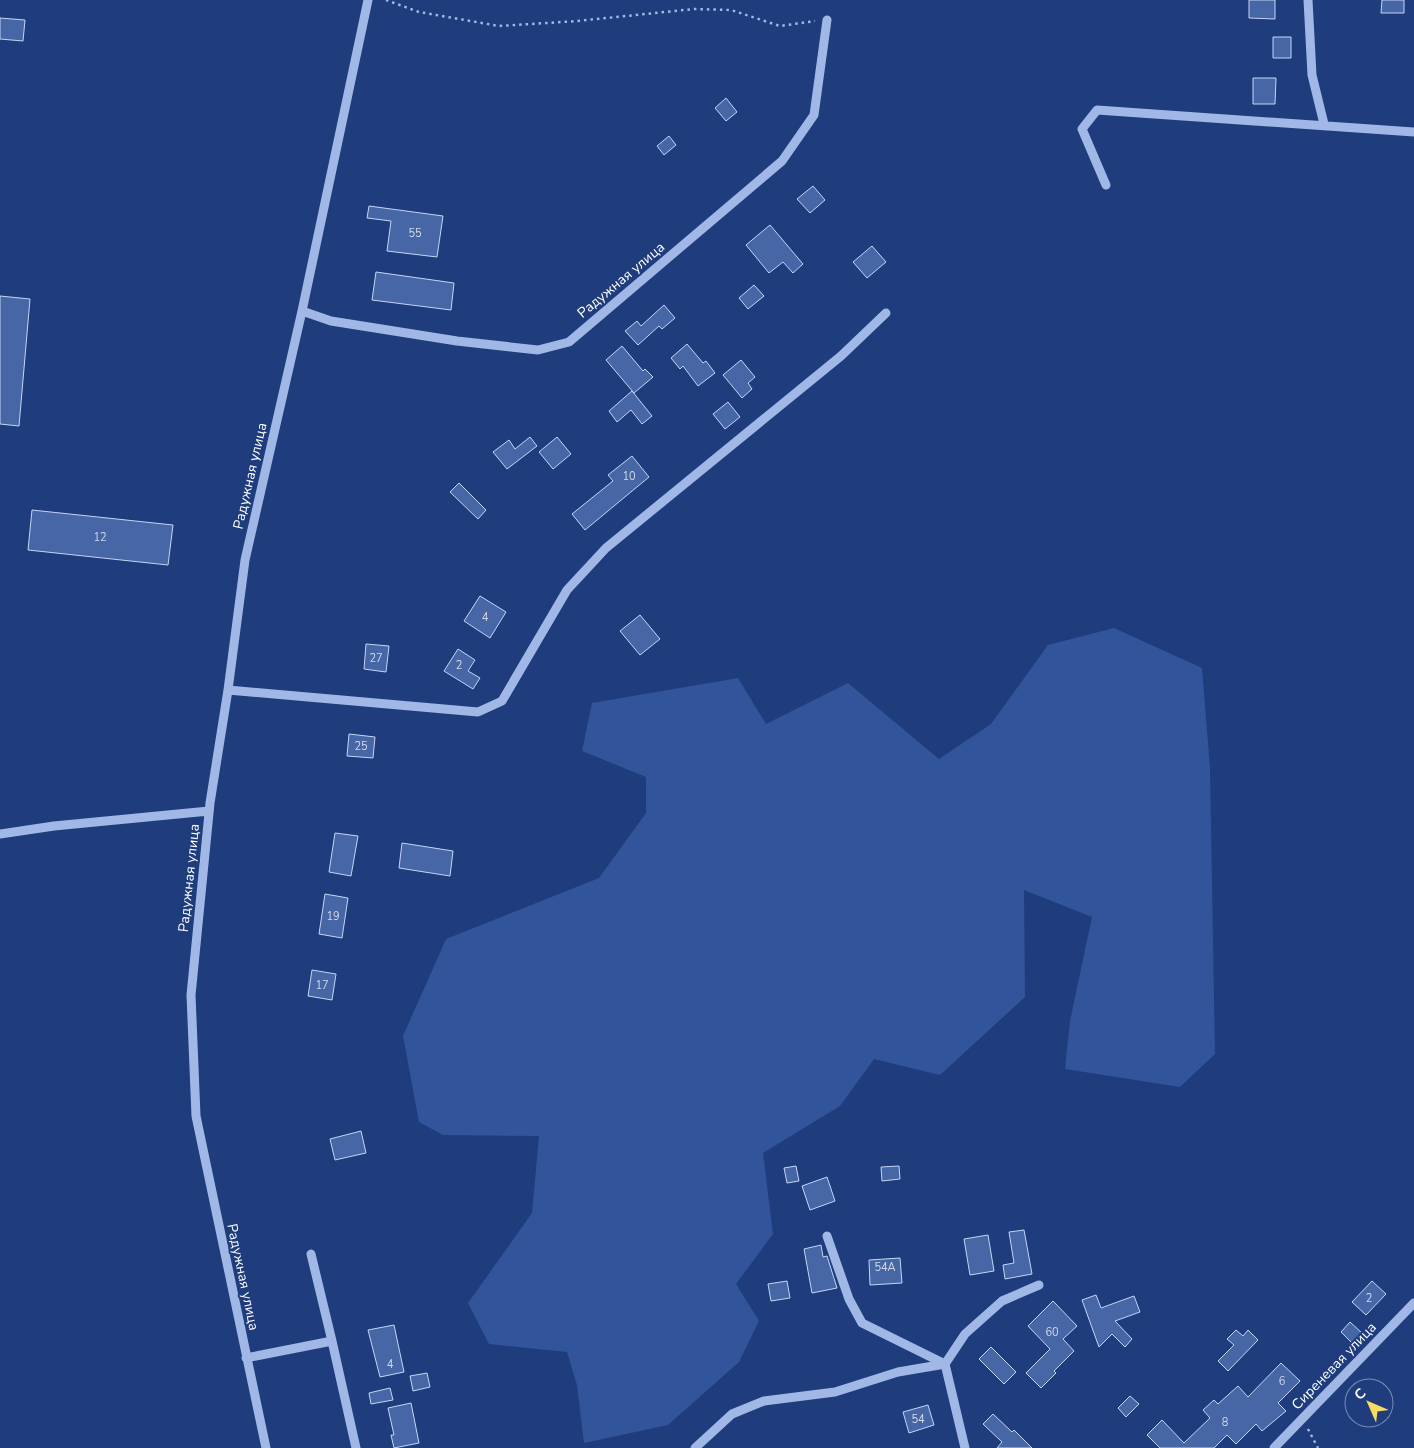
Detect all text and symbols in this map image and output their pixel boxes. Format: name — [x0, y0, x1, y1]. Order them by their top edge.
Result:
house number: 55 — [408, 226, 422, 241]
street label: Радужная улица — [573, 238, 669, 322]
street label: Радужная улица — [229, 421, 271, 531]
house number: 10 — [622, 469, 636, 484]
house number: 12 — [93, 530, 107, 545]
house number: 4 — [482, 610, 489, 625]
house number: 27 — [369, 651, 383, 666]
house number: 2 — [456, 658, 462, 673]
house number: 25 — [354, 739, 368, 754]
street label: Радужная улица — [174, 823, 204, 933]
house number: 19 — [326, 909, 340, 924]
house number: 17 — [315, 978, 329, 993]
street label: Радужная улица — [222, 1222, 264, 1332]
house number: 54А — [874, 1260, 896, 1275]
house number: 2 — [1366, 1291, 1372, 1306]
street label: Сиреневая улица — [1288, 1319, 1380, 1413]
house number: 60 — [1045, 1325, 1059, 1340]
house number: 4 — [387, 1357, 394, 1372]
house number: 6 — [1279, 1374, 1286, 1389]
north arrow — [1344, 1378, 1394, 1428]
house number: 54 — [911, 1412, 925, 1427]
house number: 8 — [1222, 1415, 1229, 1430]

